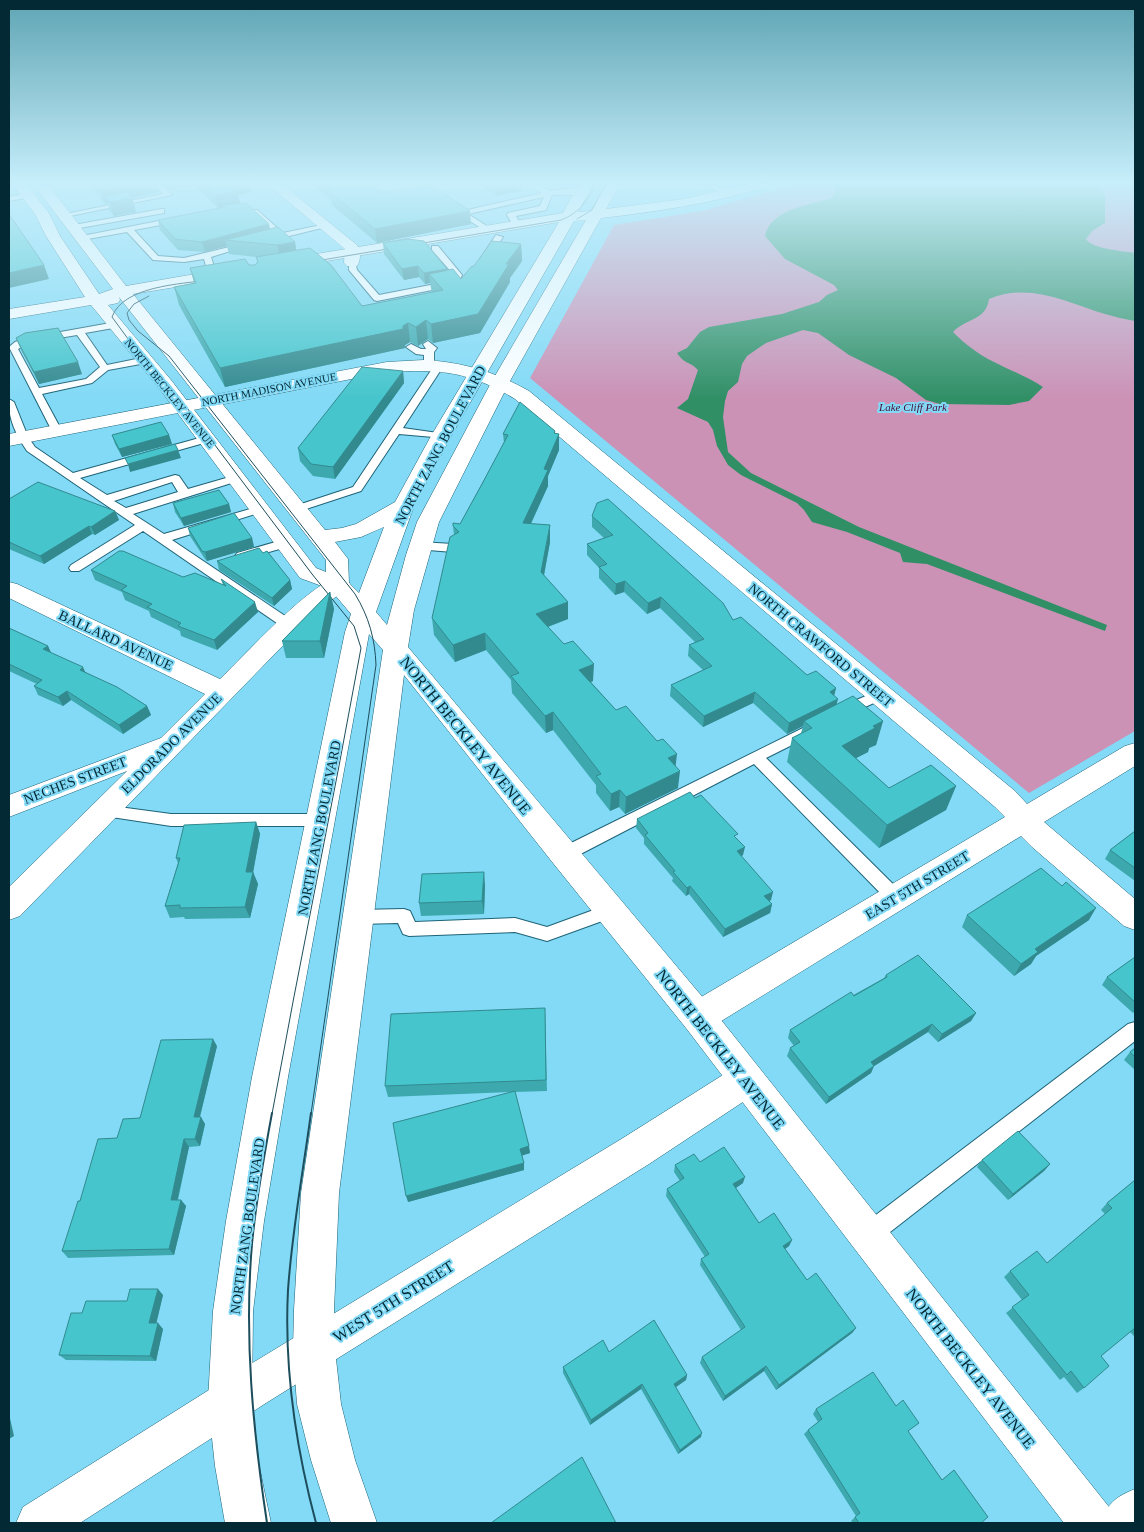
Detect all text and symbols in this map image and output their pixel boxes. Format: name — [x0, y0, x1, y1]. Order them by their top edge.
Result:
street label: NORTH BECKLEY AVENUE — [122, 336, 218, 450]
street label: NORTH ZANG BOULEVARD — [392, 363, 489, 527]
street label: NORTH MADISON AVENUE — [200, 370, 338, 408]
park label: Lake Cliff Park — [878, 401, 948, 413]
street label: NORTH CRAWFORD STREET — [745, 581, 896, 711]
street label: BALLARD AVENUE — [56, 607, 175, 674]
street label: NORTH BECKLEY AVENUE — [397, 653, 535, 818]
street label: ELDORADO AVENUE — [118, 690, 225, 797]
street label: NORTH ZANG BOULEVARD — [295, 739, 344, 917]
street label: NECHES STREET — [21, 754, 129, 807]
street label: EAST 5TH STREET — [863, 848, 972, 922]
street label: NORTH BECKLEY AVENUE — [653, 966, 788, 1133]
street label: NORTH ZANG BOULEVARD — [228, 1137, 267, 1315]
street label: WEST 5TH STREET — [330, 1257, 457, 1346]
street label: NORTH BECKLEY AVENUE — [903, 1285, 1038, 1452]

